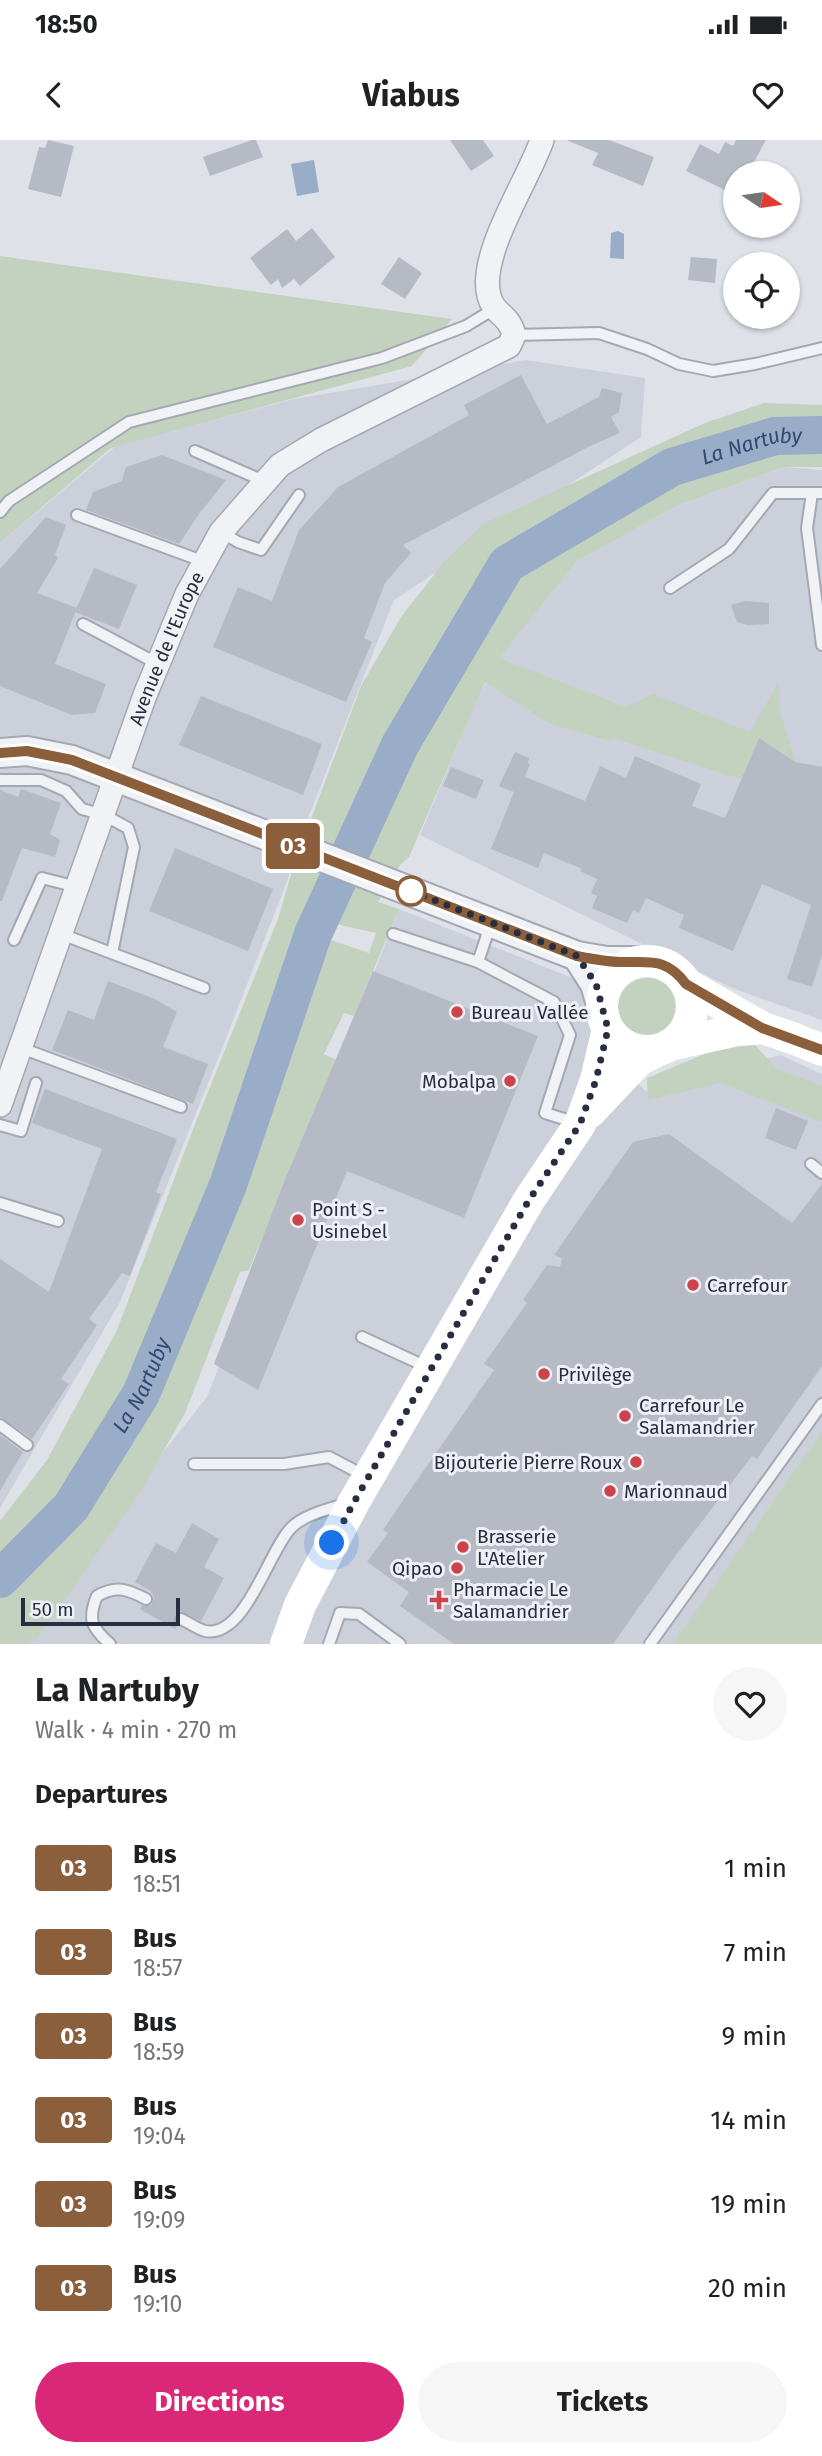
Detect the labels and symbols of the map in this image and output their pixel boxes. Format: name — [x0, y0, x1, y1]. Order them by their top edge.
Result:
north arrow — [723, 161, 800, 238]
water label: La Nartuby — [698, 422, 803, 470]
street label: Avenue de l'Europe — [124, 567, 209, 728]
line badge: 03 — [262, 823, 324, 869]
unlabelled marker — [396, 876, 426, 906]
place label: Bureau Vallée — [471, 1001, 589, 1024]
marker: Bureau Vallée — [449, 1004, 465, 1020]
place label: Mobalpa — [422, 1070, 496, 1093]
marker: Mobalpa — [502, 1073, 518, 1089]
place label: Point S - Usinebel — [312, 1198, 388, 1243]
marker: Point S - Usinebel — [290, 1212, 306, 1228]
place label: Carrefour — [707, 1274, 789, 1297]
marker: Carrefour — [685, 1277, 701, 1293]
water label: La Nartuby — [107, 1333, 176, 1438]
place label: Privilège — [558, 1363, 632, 1386]
marker: Privilège — [536, 1366, 552, 1382]
place label: Carrefour Le Salamandrier — [639, 1394, 755, 1439]
marker: Carrefour Le Salamandrier — [617, 1408, 633, 1424]
place label: Bijouterie Pierre Roux — [434, 1451, 623, 1474]
marker: Bijouterie Pierre Roux — [628, 1454, 644, 1470]
place label: Marionnaud — [624, 1480, 728, 1503]
marker: Marionnaud — [602, 1483, 618, 1499]
your location — [314, 1525, 349, 1560]
place label: Brasserie L'Atelier — [477, 1525, 556, 1570]
marker: Brasserie L'Atelier — [455, 1539, 471, 1555]
place label: Qipao — [392, 1557, 443, 1580]
marker: Qipao — [449, 1560, 465, 1576]
place label: Pharmacie Le Salamandrier — [453, 1578, 569, 1623]
marker: Pharmacie Le Salamandrier — [431, 1592, 447, 1608]
scale bar — [21, 1595, 180, 1627]

